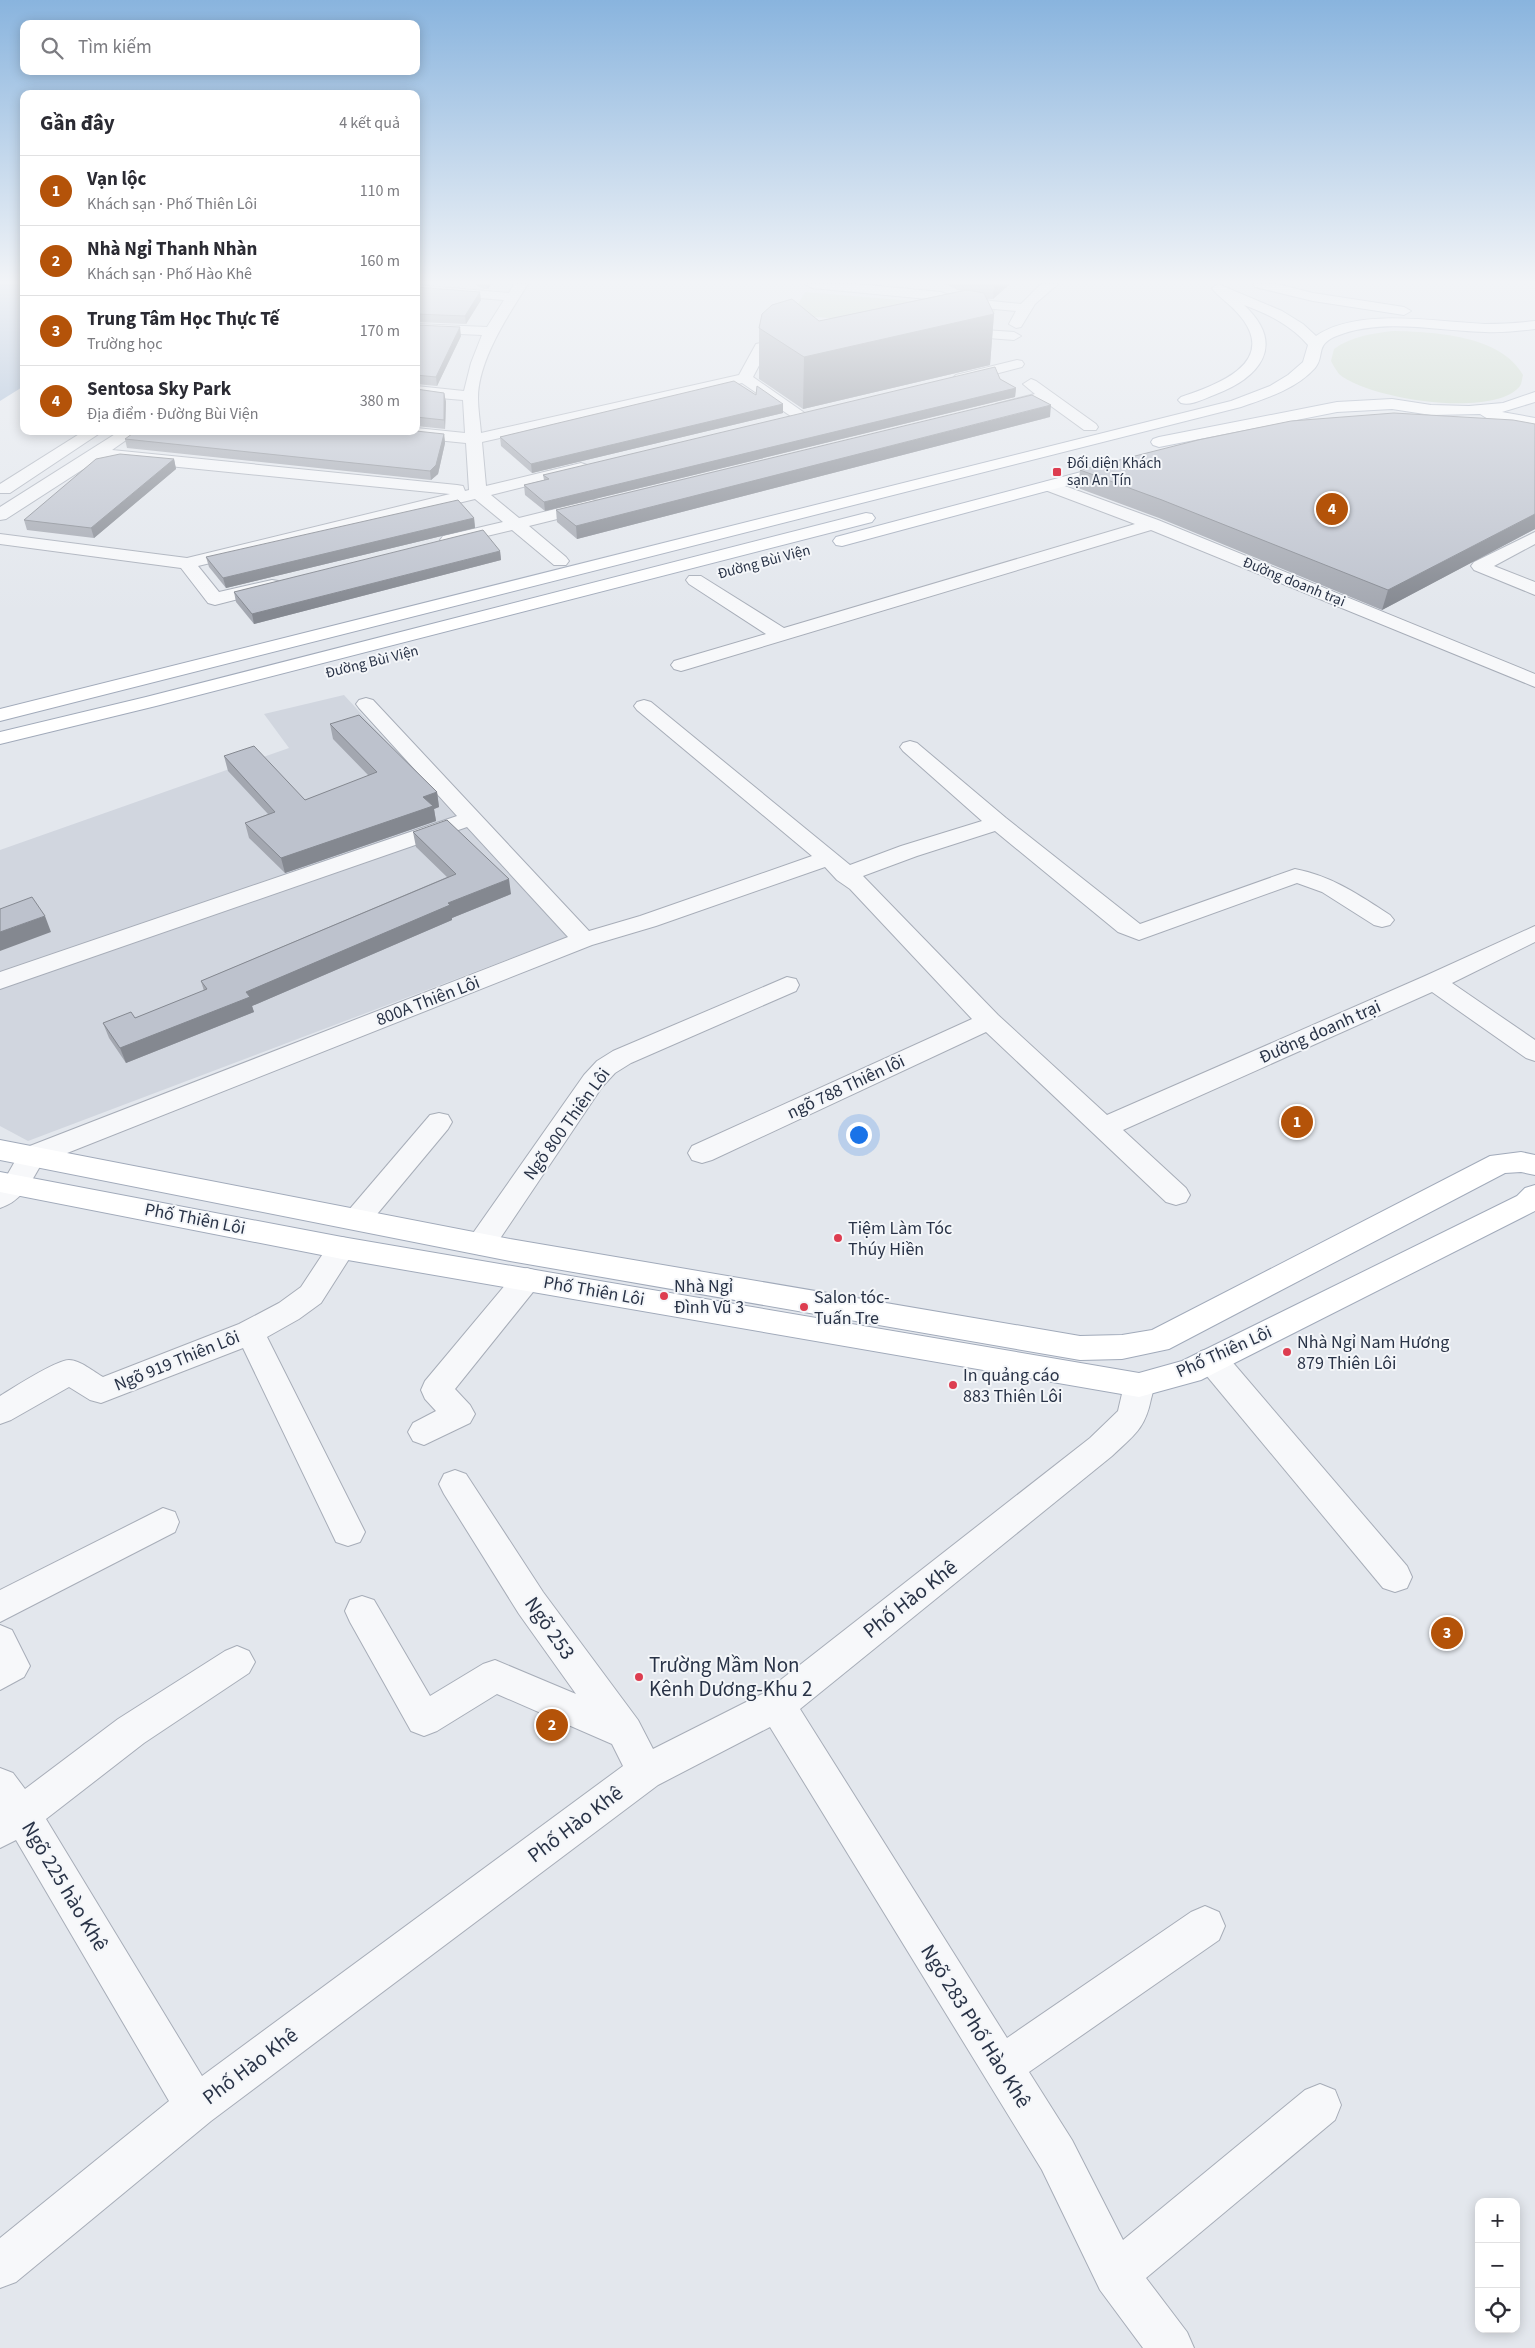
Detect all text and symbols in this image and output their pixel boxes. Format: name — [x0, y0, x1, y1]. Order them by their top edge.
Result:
search box — [20, 20, 420, 75]
icon: search — [38, 34, 66, 62]
text: Tìm kiếm — [78, 34, 152, 61]
text: Gần đây — [40, 108, 115, 138]
text: 4 kết quả — [339, 112, 400, 134]
text: Vạn lộc — [87, 166, 146, 193]
text: 1 — [52, 180, 60, 202]
text: 110 m — [360, 180, 400, 202]
text: Khách sạn · Phố Thiên Lôi — [87, 193, 257, 215]
text: Nhà Ngỉ Thanh Nhàn — [87, 236, 257, 263]
text: 2 — [52, 250, 60, 272]
text: 160 m — [360, 250, 400, 272]
text: Khách sạn · Phố Hào Khê — [87, 263, 252, 285]
text: Trung Tâm Học Thực Tế — [87, 306, 279, 333]
text: 3 — [52, 320, 60, 342]
text: 170 m — [360, 320, 400, 342]
text: Trường học — [87, 333, 162, 355]
text: Sentosa Sky Park — [87, 376, 231, 403]
text: 4 — [52, 390, 60, 412]
text: 380 m — [360, 390, 400, 412]
text: Địa điểm · Đường Bùi Viện — [87, 403, 259, 425]
place label: Đối diện Khách sạn An Tín — [1067, 453, 1161, 491]
marker: Đối diện Khách sạn An Tín — [1051, 466, 1063, 478]
pin: 4 — [1316, 490, 1348, 528]
street label: Đường Bùi Viện — [715, 540, 813, 584]
street label: Đường doanh trại — [1240, 552, 1348, 612]
street label: Đường Bùi Viện — [323, 640, 421, 684]
street label: 800A Thiên Lôi — [373, 970, 483, 1032]
street label: Đường doanh trại — [1255, 994, 1385, 1070]
street label: ngõ 788 Thiên lôi — [783, 1049, 909, 1125]
street label: Ngõ 800 Thiên Lôi — [518, 1063, 616, 1185]
pin: 1 — [1281, 1103, 1313, 1141]
your location — [846, 1122, 872, 1148]
street label: Phố Thiên Lôi — [142, 1197, 248, 1241]
place label: Tiệm Làm Tóc Thúy Hiền — [848, 1216, 952, 1262]
marker: Tiệm Làm Tóc Thúy Hiền — [832, 1232, 844, 1244]
street label: Phố Thiên Lôi — [541, 1270, 647, 1312]
place label: Nhà Ngỉ Đình Vũ 3 — [674, 1274, 744, 1320]
place label: Salon tóc- Tuấn Tre — [814, 1285, 890, 1331]
marker: Nhà Ngỉ Đình Vũ 3 — [658, 1290, 670, 1302]
marker: Salon tóc- Tuấn Tre — [798, 1301, 810, 1313]
street label: Phố Thiên Lôi — [1172, 1320, 1276, 1384]
street label: Ngõ 919 Thiên Lôi — [111, 1324, 243, 1398]
place label: Nhà Ngỉ Nam Hương 879 Thiên Lôi — [1297, 1330, 1449, 1376]
marker: Nhà Ngỉ Nam Hương 879 Thiên Lôi — [1281, 1346, 1293, 1358]
place label: In quảng cáo 883 Thiên Lôi — [963, 1363, 1062, 1409]
marker: In quảng cáo 883 Thiên Lôi — [947, 1379, 959, 1391]
street label: Phố Hào Khê — [856, 1552, 964, 1646]
street label: Ngõ 253 — [517, 1590, 583, 1666]
pin: 3 — [1431, 1614, 1463, 1652]
place label: Trường Mầm Non Kênh Dương-Khu 2 — [649, 1650, 813, 1704]
marker: Trường Mầm Non Kênh Dương-Khu 2 — [633, 1671, 645, 1683]
pin: 2 — [536, 1706, 568, 1744]
street label: Phố Hào Khê — [521, 1778, 629, 1870]
street label: Ngõ 225 hào Khê — [14, 1815, 116, 1957]
street label: Ngõ 283 Phố Hào Khê — [914, 1938, 1038, 2114]
street label: Phố Hào Khê — [196, 2020, 304, 2112]
map controls — [1475, 2198, 1520, 2333]
button: + — [1475, 2198, 1520, 2243]
button: − — [1475, 2243, 1520, 2288]
button: locate — [1475, 2288, 1520, 2333]

